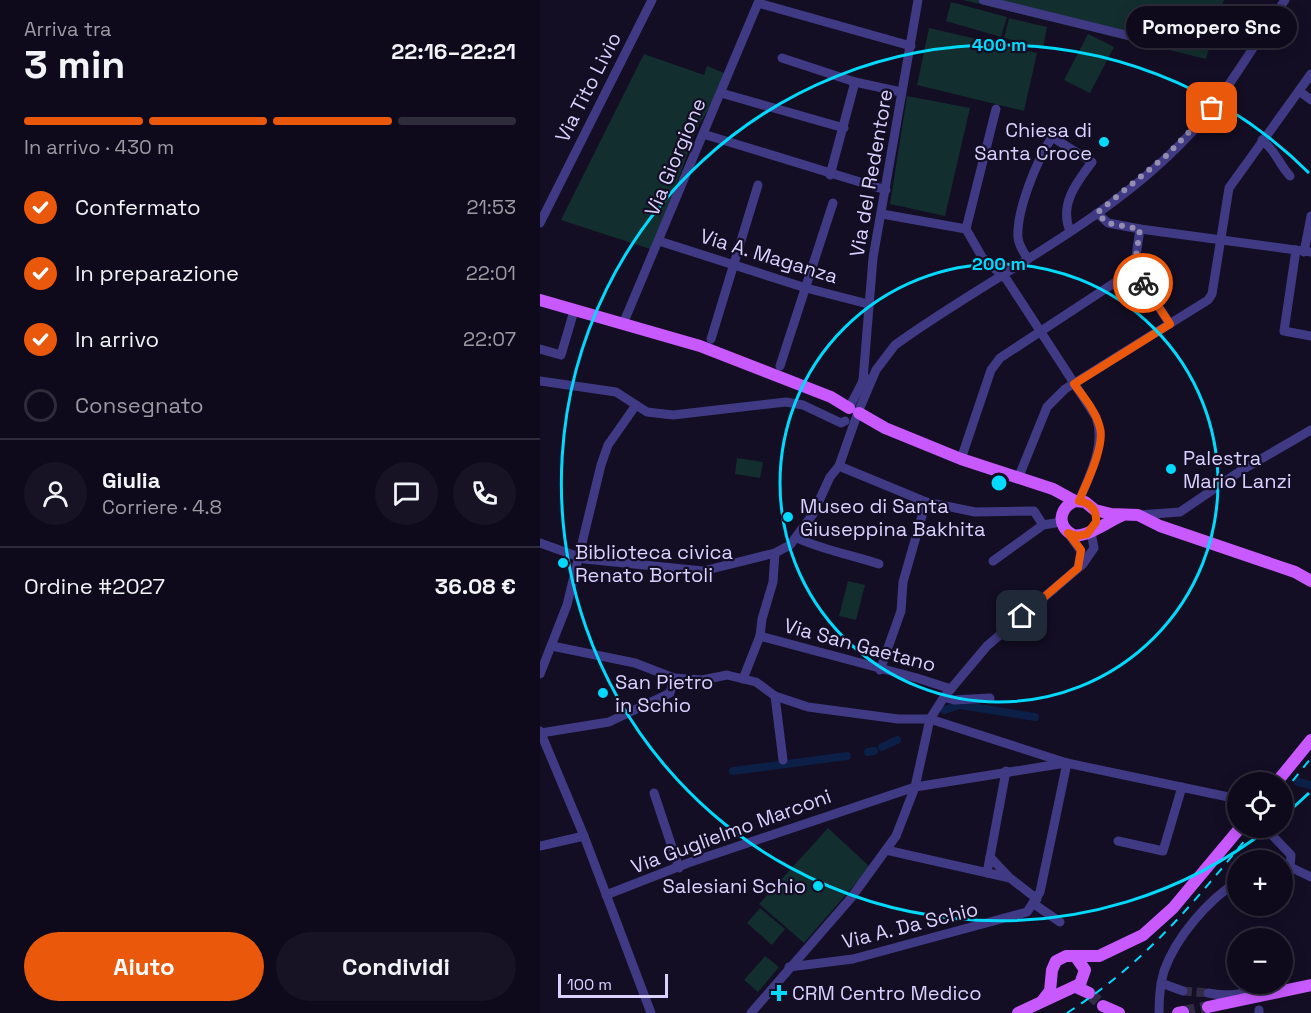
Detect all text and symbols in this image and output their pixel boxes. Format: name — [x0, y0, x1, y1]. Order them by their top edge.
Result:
callout: Pomopero Snc — [1126, 6, 1298, 48]
text: Pomopero Snc — [1142, 14, 1281, 40]
text: Arriva tra — [24, 16, 112, 42]
street label: Via Tito Livio — [549, 28, 627, 146]
text: 400 m — [972, 33, 1026, 56]
text: 22:16–22:21 — [391, 37, 516, 65]
text: 3 min — [24, 40, 125, 89]
pin — [1186, 82, 1237, 133]
street label: Via del Redentore — [843, 87, 899, 259]
icon: bag — [1195, 91, 1228, 124]
street label: Via Giorgione — [638, 94, 712, 220]
place label: Chiesa di Santa Croce — [974, 117, 1092, 166]
text: In arrivo · 430 m — [24, 134, 174, 160]
marker: Chiesa di Santa Croce — [1097, 135, 1111, 149]
icon: check — [24, 191, 57, 224]
text: Confermato — [75, 193, 201, 221]
text: 21:53 — [466, 194, 516, 220]
street label: Via A. Maganza — [697, 223, 841, 289]
text: 200 m — [972, 252, 1026, 275]
courier — [1113, 253, 1173, 313]
icon: check — [24, 257, 57, 290]
text: In preparazione — [75, 259, 239, 287]
text: 22:01 — [466, 260, 516, 286]
icon: bike — [1127, 267, 1160, 300]
icon: check — [24, 323, 57, 356]
text: In arrivo — [75, 325, 159, 353]
text: 22:07 — [463, 326, 516, 352]
text: Consegnato — [75, 391, 204, 419]
place label: Palestra Mario Lanzi — [1183, 445, 1292, 494]
button: person — [24, 462, 87, 525]
button: chat — [375, 462, 438, 525]
button: phone — [453, 462, 516, 525]
marker: Palestra Mario Lanzi — [1164, 462, 1178, 476]
text: Giulia — [102, 466, 160, 494]
centre of rings — [989, 473, 1009, 493]
place label: Museo di Santa Giuseppina Bakhita — [800, 493, 986, 542]
text: Corriere · 4.8 — [102, 494, 222, 520]
marker: Museo di Santa Giuseppina Bakhita — [781, 510, 795, 524]
place label: Biblioteca civica Renato Bortoli — [575, 539, 733, 588]
marker: Biblioteca civica Renato Bortoli — [556, 556, 570, 570]
text: Ordine #2027 — [24, 572, 165, 600]
text: 36.08 € — [435, 572, 516, 600]
pin — [996, 590, 1047, 641]
icon: home — [1005, 599, 1038, 632]
street label: Via San Gaetano — [781, 612, 939, 678]
place label: San Pietro in Schio — [615, 669, 713, 718]
marker: San Pietro in Schio — [596, 686, 610, 700]
map controls — [1227, 772, 1293, 994]
button: locate — [1227, 772, 1293, 838]
street label: Via Guglielmo Marconi — [627, 783, 835, 879]
button: + — [1227, 850, 1293, 916]
place label: Salesiani Schio — [663, 873, 806, 899]
marker: Salesiani Schio — [811, 879, 825, 893]
street label: Via A. Da Schio — [839, 896, 981, 954]
button: − — [1227, 928, 1293, 994]
button: Aiuto — [24, 932, 264, 1001]
button: Condividi — [276, 932, 516, 1001]
scale bar — [558, 971, 668, 998]
text: 100 m — [567, 974, 612, 995]
place label: CRM Centro Medico — [792, 980, 982, 1006]
marker: CRM Centro Medico — [770, 984, 788, 1002]

